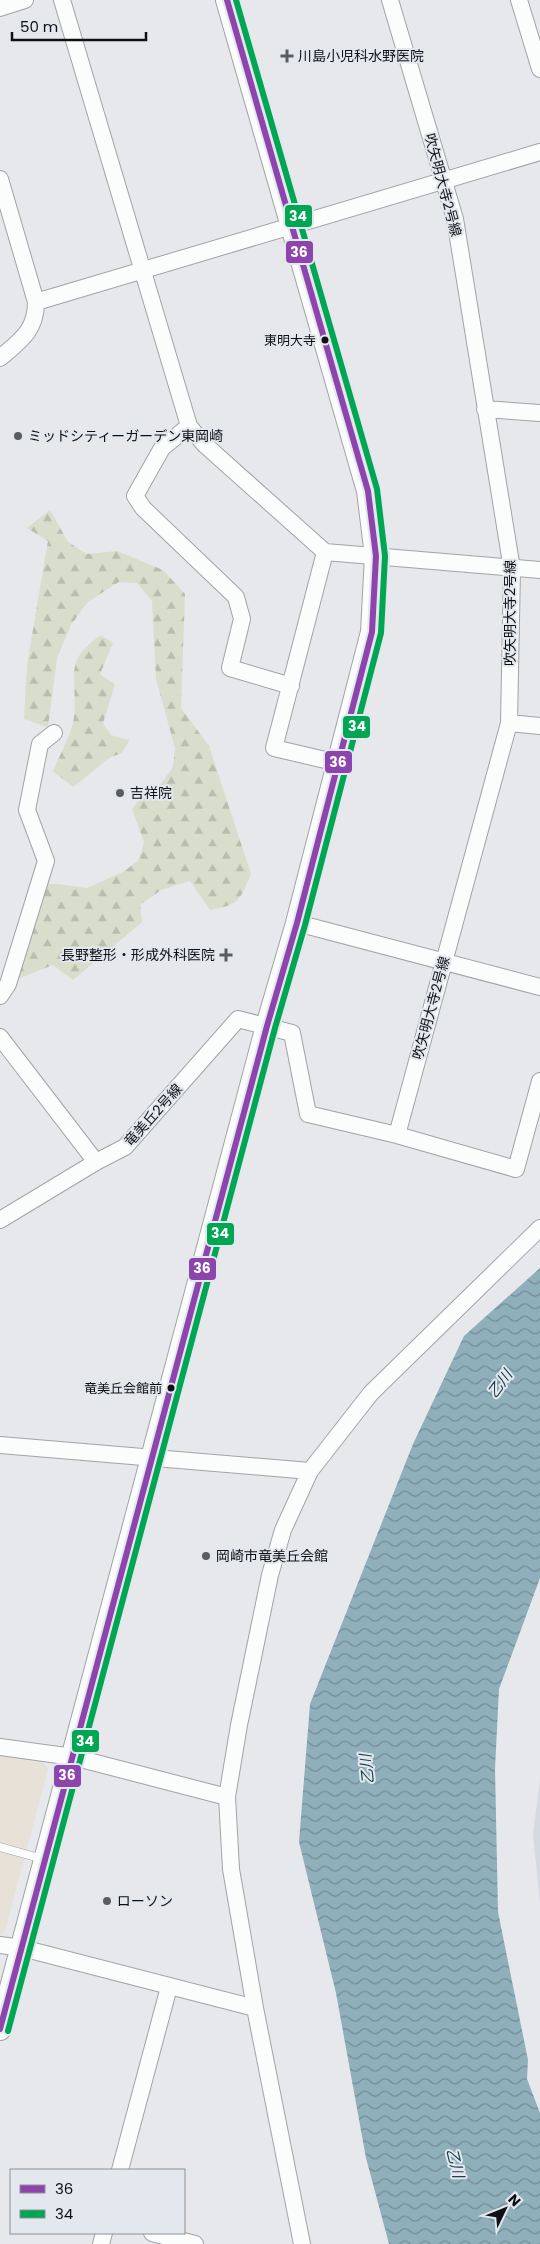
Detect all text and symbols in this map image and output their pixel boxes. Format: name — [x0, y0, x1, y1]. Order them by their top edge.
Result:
scale bar — [12, 10, 146, 42]
text: 50 m — [20, 16, 58, 37]
place label: 川島小児科水野医院 — [298, 46, 424, 66]
marker: 川島小児科水野医院 — [280, 49, 294, 63]
street label: 吹矢明大寺2号線 — [420, 131, 466, 239]
line badge: 34 — [284, 204, 313, 228]
text: 34 — [289, 206, 307, 226]
line badge: 36 — [285, 240, 314, 264]
text: 36 — [290, 242, 308, 262]
place label: 東明大寺 — [264, 331, 316, 350]
marker: 東明大寺 — [320, 335, 330, 345]
place label: ミッドシティーガーデン東岡崎 — [28, 426, 223, 446]
marker: ミッドシティーガーデン東岡崎 — [12, 430, 24, 442]
street label: 吹矢明大寺2号線 — [500, 560, 520, 666]
line badge: 34 — [342, 715, 371, 739]
text: 34 — [348, 716, 366, 736]
line badge: 36 — [324, 750, 353, 774]
text: 36 — [329, 752, 347, 772]
place label: 吉祥院 — [130, 783, 172, 803]
marker: 吉祥院 — [114, 787, 126, 799]
place label: 長野整形・形成外科医院 — [61, 945, 215, 965]
marker: 長野整形・形成外科医院 — [219, 948, 233, 962]
street label: 吹矢明大寺2号線 — [408, 954, 454, 1062]
street label: 竜美丘2号線 — [119, 1079, 187, 1151]
line badge: 34 — [206, 1222, 235, 1246]
text: 34 — [211, 1223, 229, 1243]
line badge: 36 — [188, 1257, 217, 1281]
text: 36 — [193, 1258, 211, 1278]
water label: 乙川 — [482, 1364, 518, 1402]
place label: 竜美丘会館前 — [84, 1379, 162, 1398]
marker: 竜美丘会館前 — [166, 1383, 176, 1393]
place label: 岡崎市竜美丘会館 — [216, 1546, 328, 1566]
marker: 岡崎市竜美丘会館 — [200, 1550, 212, 1562]
line badge: 34 — [71, 1729, 100, 1753]
text: 34 — [76, 1731, 94, 1751]
water label: 乙川 — [354, 1751, 379, 1785]
line badge: 36 — [53, 1764, 82, 1788]
text: 36 — [58, 1765, 76, 1785]
place label: ローソン — [117, 1891, 173, 1911]
marker: ローソン — [101, 1895, 113, 1907]
water label: 乙川 — [442, 2146, 470, 2182]
legend — [10, 2169, 185, 2234]
text: 36 — [55, 2178, 73, 2199]
north arrow — [480, 2184, 530, 2234]
text: N — [504, 2189, 525, 2211]
text: 34 — [55, 2203, 73, 2224]

